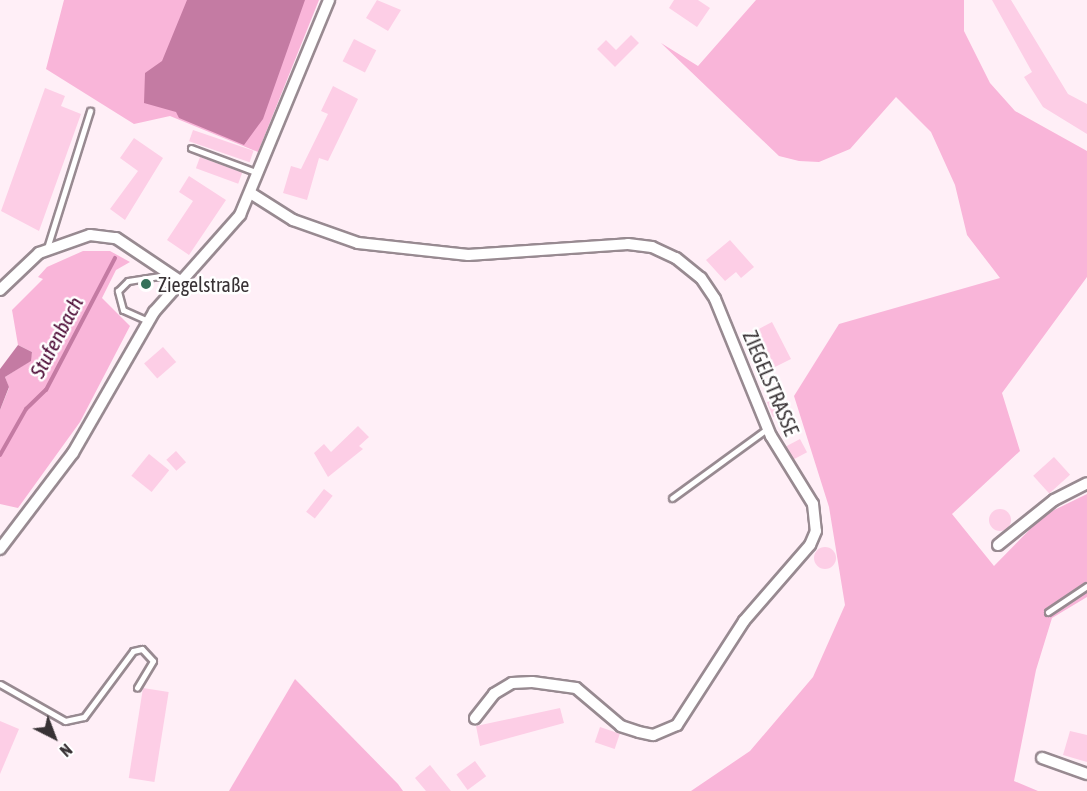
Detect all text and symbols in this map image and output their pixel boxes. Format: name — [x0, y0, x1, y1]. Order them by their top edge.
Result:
place label: Ziegelstraße — [158, 272, 249, 296]
marker: Ziegelstraße — [139, 277, 153, 291]
water label: Stufenbach — [24, 292, 88, 382]
street label: ZIEGELSTRASSE — [738, 327, 804, 439]
north arrow — [24, 707, 84, 767]
text: N — [57, 741, 76, 760]

